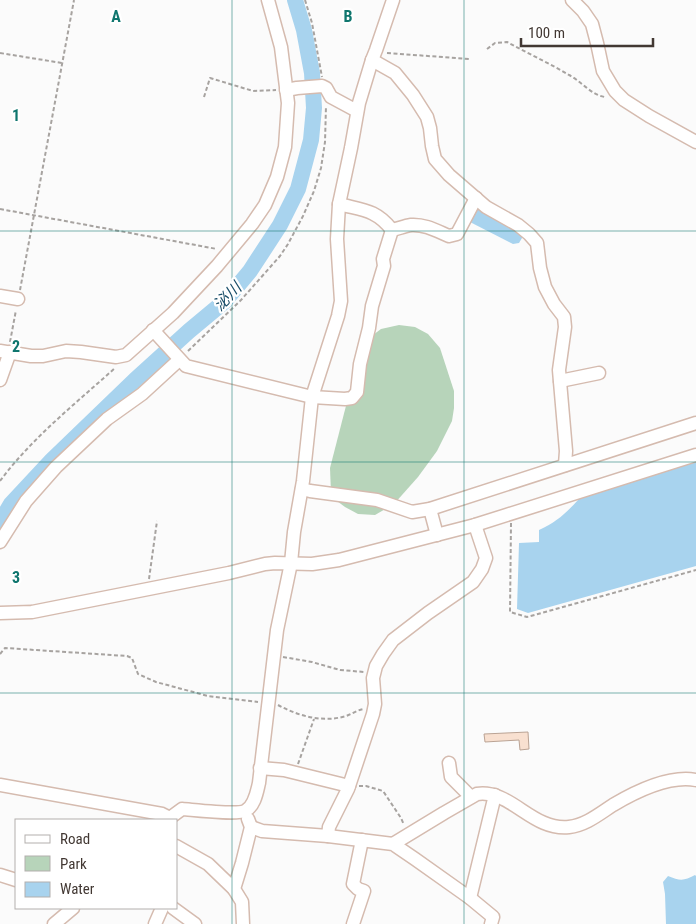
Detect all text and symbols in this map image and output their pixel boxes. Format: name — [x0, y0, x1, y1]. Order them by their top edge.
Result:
text: A — [111, 7, 121, 26]
text: B — [344, 7, 353, 26]
scale bar — [521, 15, 654, 47]
text: 100 m — [528, 24, 565, 42]
text: 1 — [12, 106, 20, 125]
water label: 泌川 — [209, 277, 247, 314]
text: 2 — [12, 337, 20, 356]
text: 3 — [12, 568, 20, 587]
legend — [15, 819, 178, 909]
text: Road — [60, 830, 90, 848]
text: Park — [60, 855, 87, 873]
text: Water — [60, 880, 95, 898]

